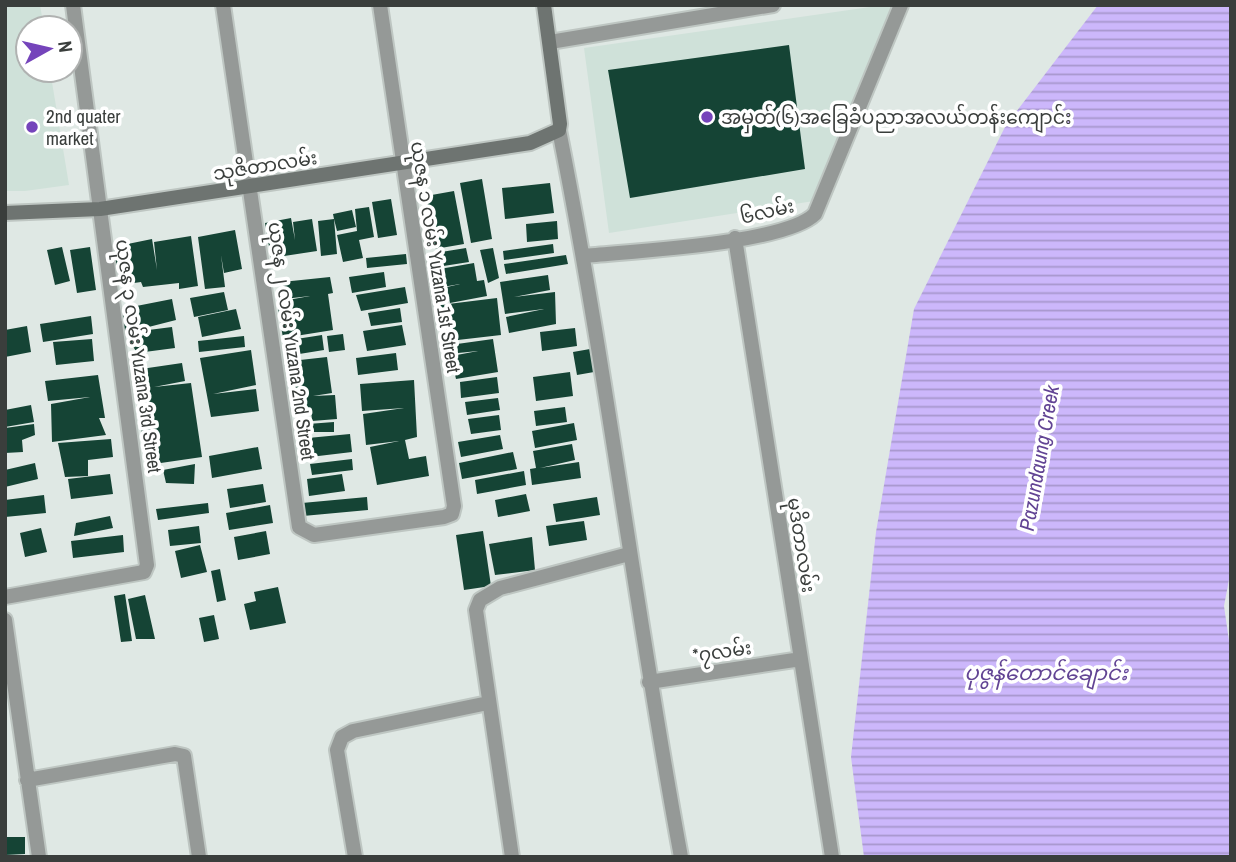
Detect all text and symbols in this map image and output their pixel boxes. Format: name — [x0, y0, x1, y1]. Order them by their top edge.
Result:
north arrow — [14, 14, 84, 84]
text: N — [52, 39, 79, 54]
place label: 2nd quater market — [46, 103, 121, 151]
place label: အမှတ်(၆)အခြေခံပညာအလယ်တန်းကျောင်း — [721, 103, 1072, 134]
marker: အမှတ်(၆)အခြေခံပညာအလယ်တန်းကျောင်း — [699, 109, 715, 125]
marker: 2nd quater market — [24, 119, 40, 135]
street label: ယုဇန ၁ လမ်း Yuzana 1st Street — [401, 139, 468, 376]
street label: သုဇိတာလမ်း — [211, 143, 320, 190]
street label: ၆လမ်း — [737, 191, 796, 230]
street label: ယုဇန ၂ လမ်း Yuzana 2nd Street — [258, 220, 323, 463]
street label: ယုဇန ၃ လမ်း Yuzana 3rd Street — [106, 237, 169, 476]
water label: Pazundaung Creek — [1012, 382, 1066, 533]
street label: မုဒိတာလမ်း — [778, 495, 823, 595]
street label: *၇လမ်း — [691, 633, 754, 671]
water label: ပုဇွန်တောင်ချောင်း — [964, 658, 1129, 690]

